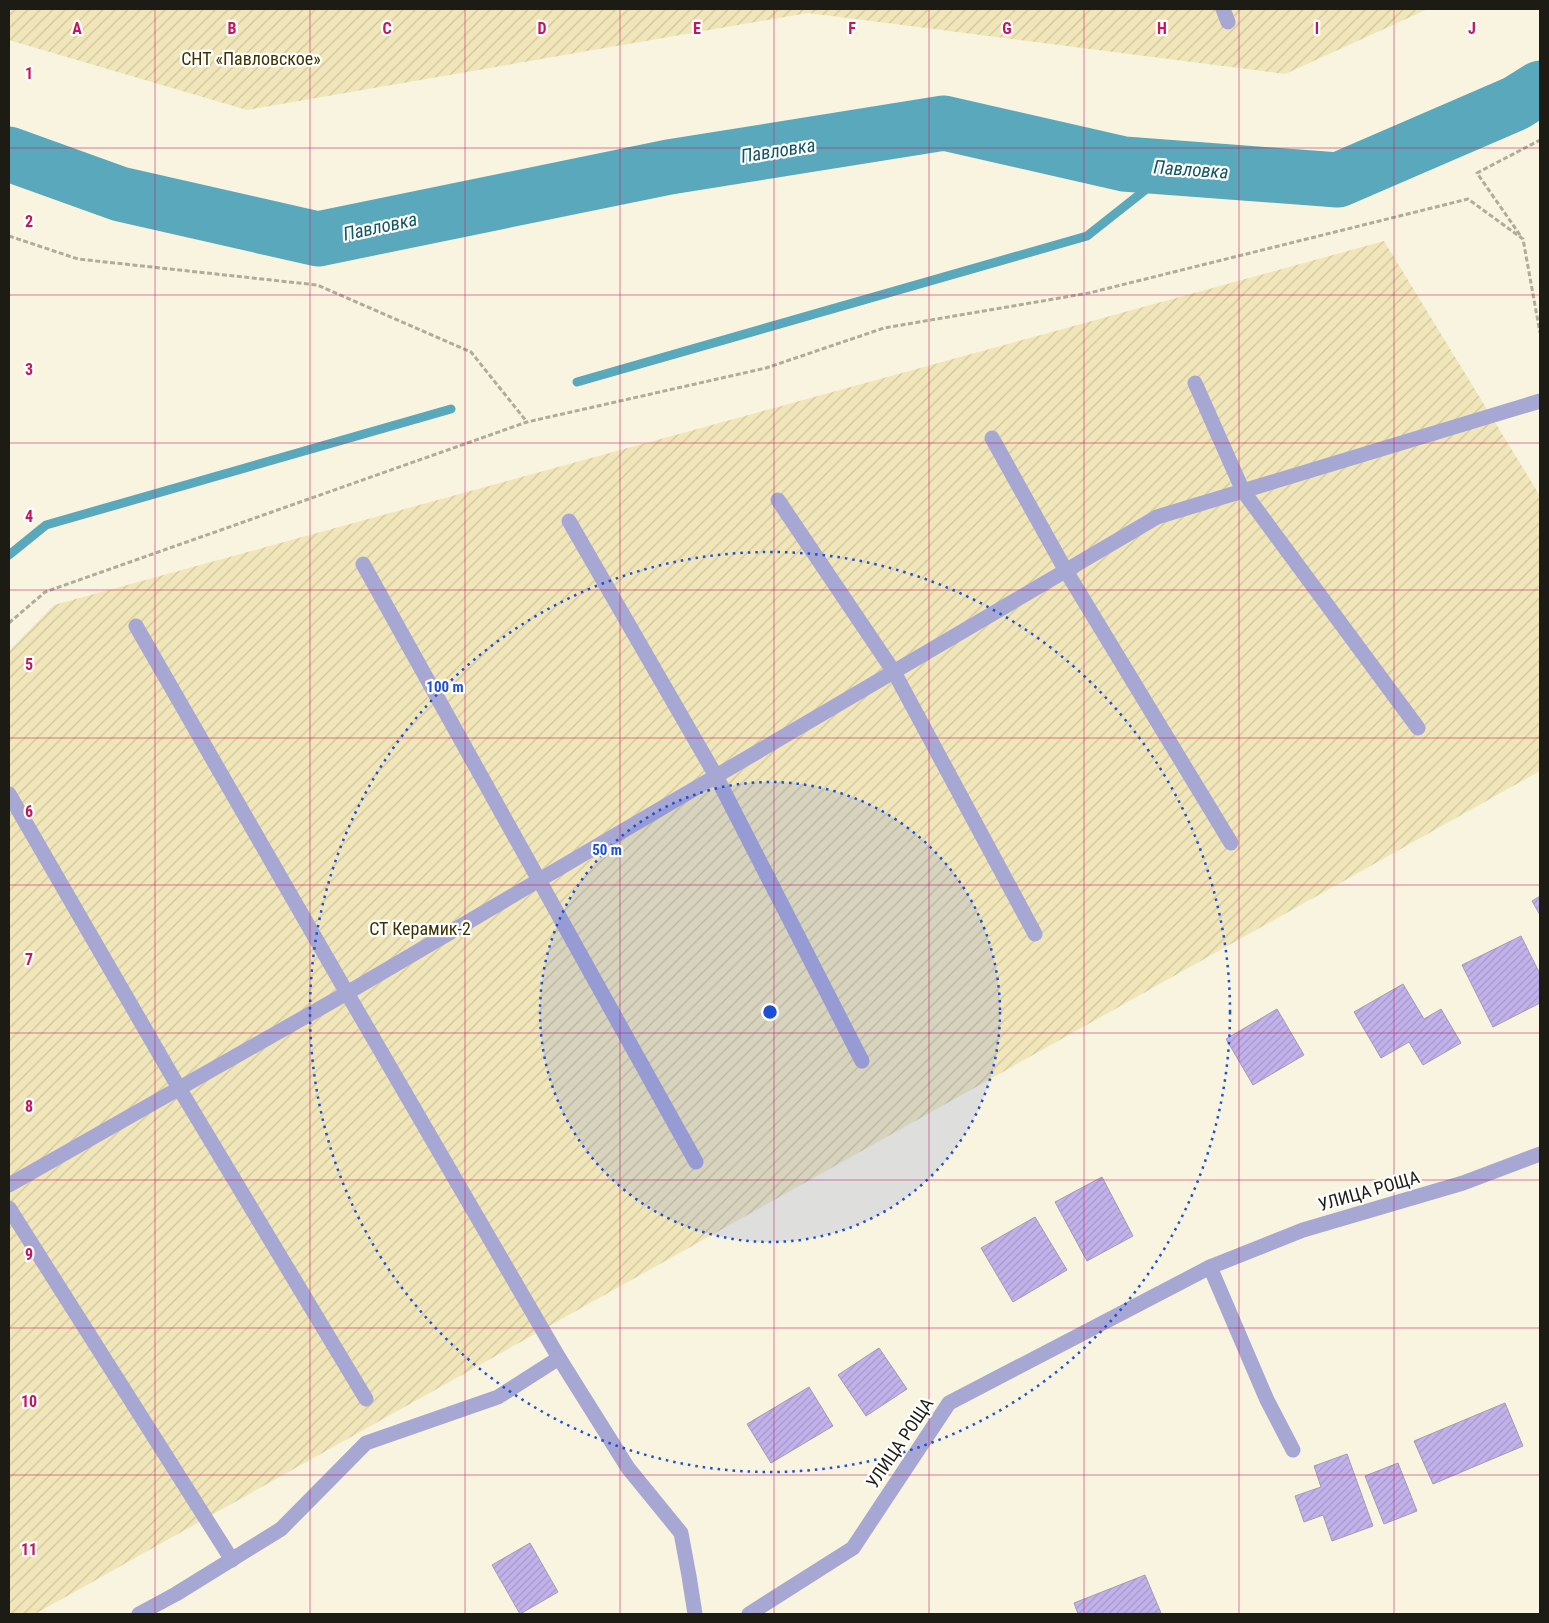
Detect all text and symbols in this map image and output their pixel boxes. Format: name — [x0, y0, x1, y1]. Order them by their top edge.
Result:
text: A — [72, 19, 82, 38]
text: B — [228, 19, 237, 38]
text: C — [382, 19, 392, 38]
text: D — [537, 19, 547, 38]
text: E — [693, 19, 701, 38]
text: F — [848, 19, 856, 38]
text: G — [1002, 19, 1012, 38]
text: H — [1157, 19, 1167, 38]
text: I — [1315, 19, 1319, 38]
text: J — [1468, 19, 1476, 38]
park label: СНТ «Павловское» — [181, 48, 321, 69]
text: 1 — [25, 64, 33, 83]
water label: Павловка — [739, 133, 817, 168]
water label: Павловка — [1153, 155, 1229, 184]
water label: Павловка — [341, 207, 419, 246]
text: 2 — [25, 212, 33, 231]
text: 3 — [25, 360, 33, 379]
text: 4 — [25, 507, 33, 526]
text: 5 — [25, 655, 33, 674]
text: 100 m — [426, 678, 464, 696]
text: 6 — [25, 802, 33, 821]
text: 50 m — [592, 841, 622, 859]
park label: СТ Керамик-2 — [369, 918, 471, 939]
text: 7 — [25, 950, 33, 969]
centre of rings — [761, 1003, 779, 1021]
text: 8 — [25, 1097, 33, 1116]
street label: УЛИЦА РОЩА — [1316, 1166, 1422, 1215]
text: 9 — [25, 1245, 33, 1264]
text: 10 — [21, 1392, 37, 1411]
street label: УЛИЦА РОЩА — [862, 1393, 938, 1492]
text: 11 — [21, 1540, 37, 1559]

